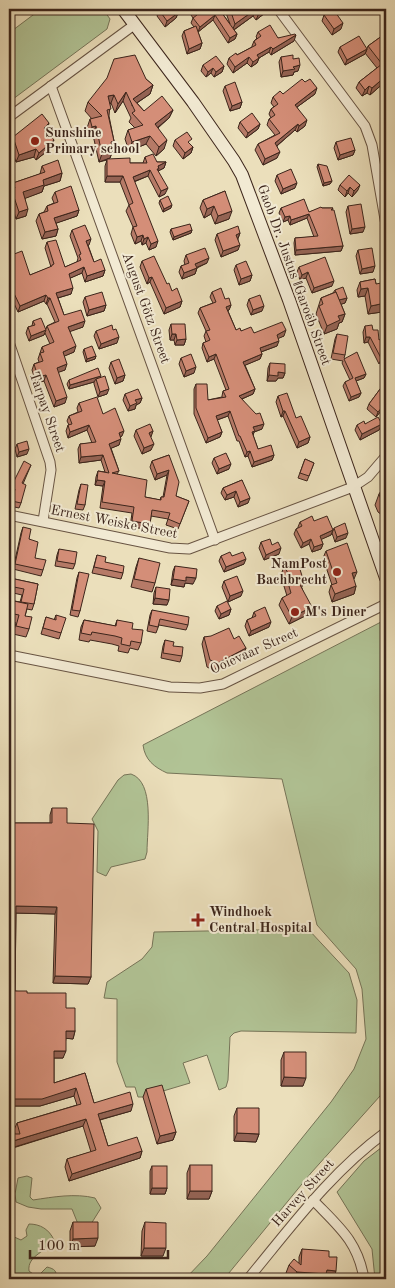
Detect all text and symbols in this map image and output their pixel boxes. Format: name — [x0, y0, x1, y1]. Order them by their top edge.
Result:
place label: Sunshine Primary school — [45, 126, 140, 156]
marker: Sunshine Primary school — [29, 135, 41, 147]
street label: Gaob Dr. Justus ǁGaroëb Street — [255, 183, 333, 367]
street label: August Götz Street — [119, 251, 173, 366]
street label: Tarpay Street — [27, 370, 67, 454]
street label: Ernest Weiske Street — [49, 503, 179, 541]
place label: NamPost Bachbrecht — [256, 557, 327, 587]
marker: NamPost Bachbrecht — [331, 566, 343, 578]
place label: M's Diner — [305, 605, 366, 619]
marker: M's Diner — [289, 606, 301, 618]
street label: Ooievaar Street — [208, 625, 300, 677]
place label: Windhoek Central Hospital — [209, 905, 312, 935]
marker: Windhoek Central Hospital — [191, 913, 205, 927]
street label: Harvey Street — [269, 1157, 337, 1229]
scale bar — [30, 1228, 168, 1260]
text: 100 m — [38, 1239, 80, 1254]

